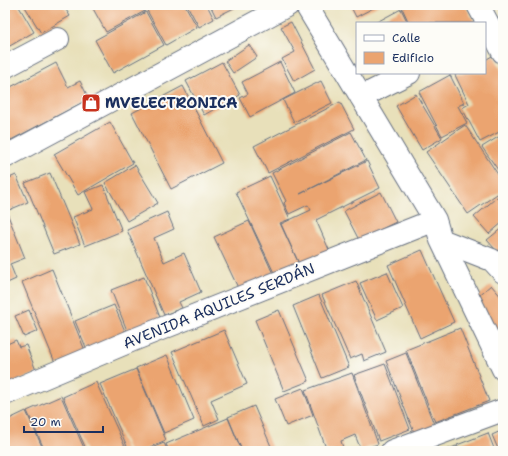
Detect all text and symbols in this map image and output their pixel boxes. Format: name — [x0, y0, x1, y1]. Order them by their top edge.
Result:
legend — [356, 22, 486, 74]
text: Calle — [392, 30, 421, 46]
text: Edificio — [392, 50, 434, 66]
shop icon: MVELECTRONICA — [80, 92, 102, 114]
place label: MVELECTRONICA — [105, 93, 238, 113]
street label: AVENIDA AQUILES SERDÁN — [120, 257, 318, 354]
scale bar — [24, 408, 103, 434]
text: 20 m — [30, 414, 61, 430]

